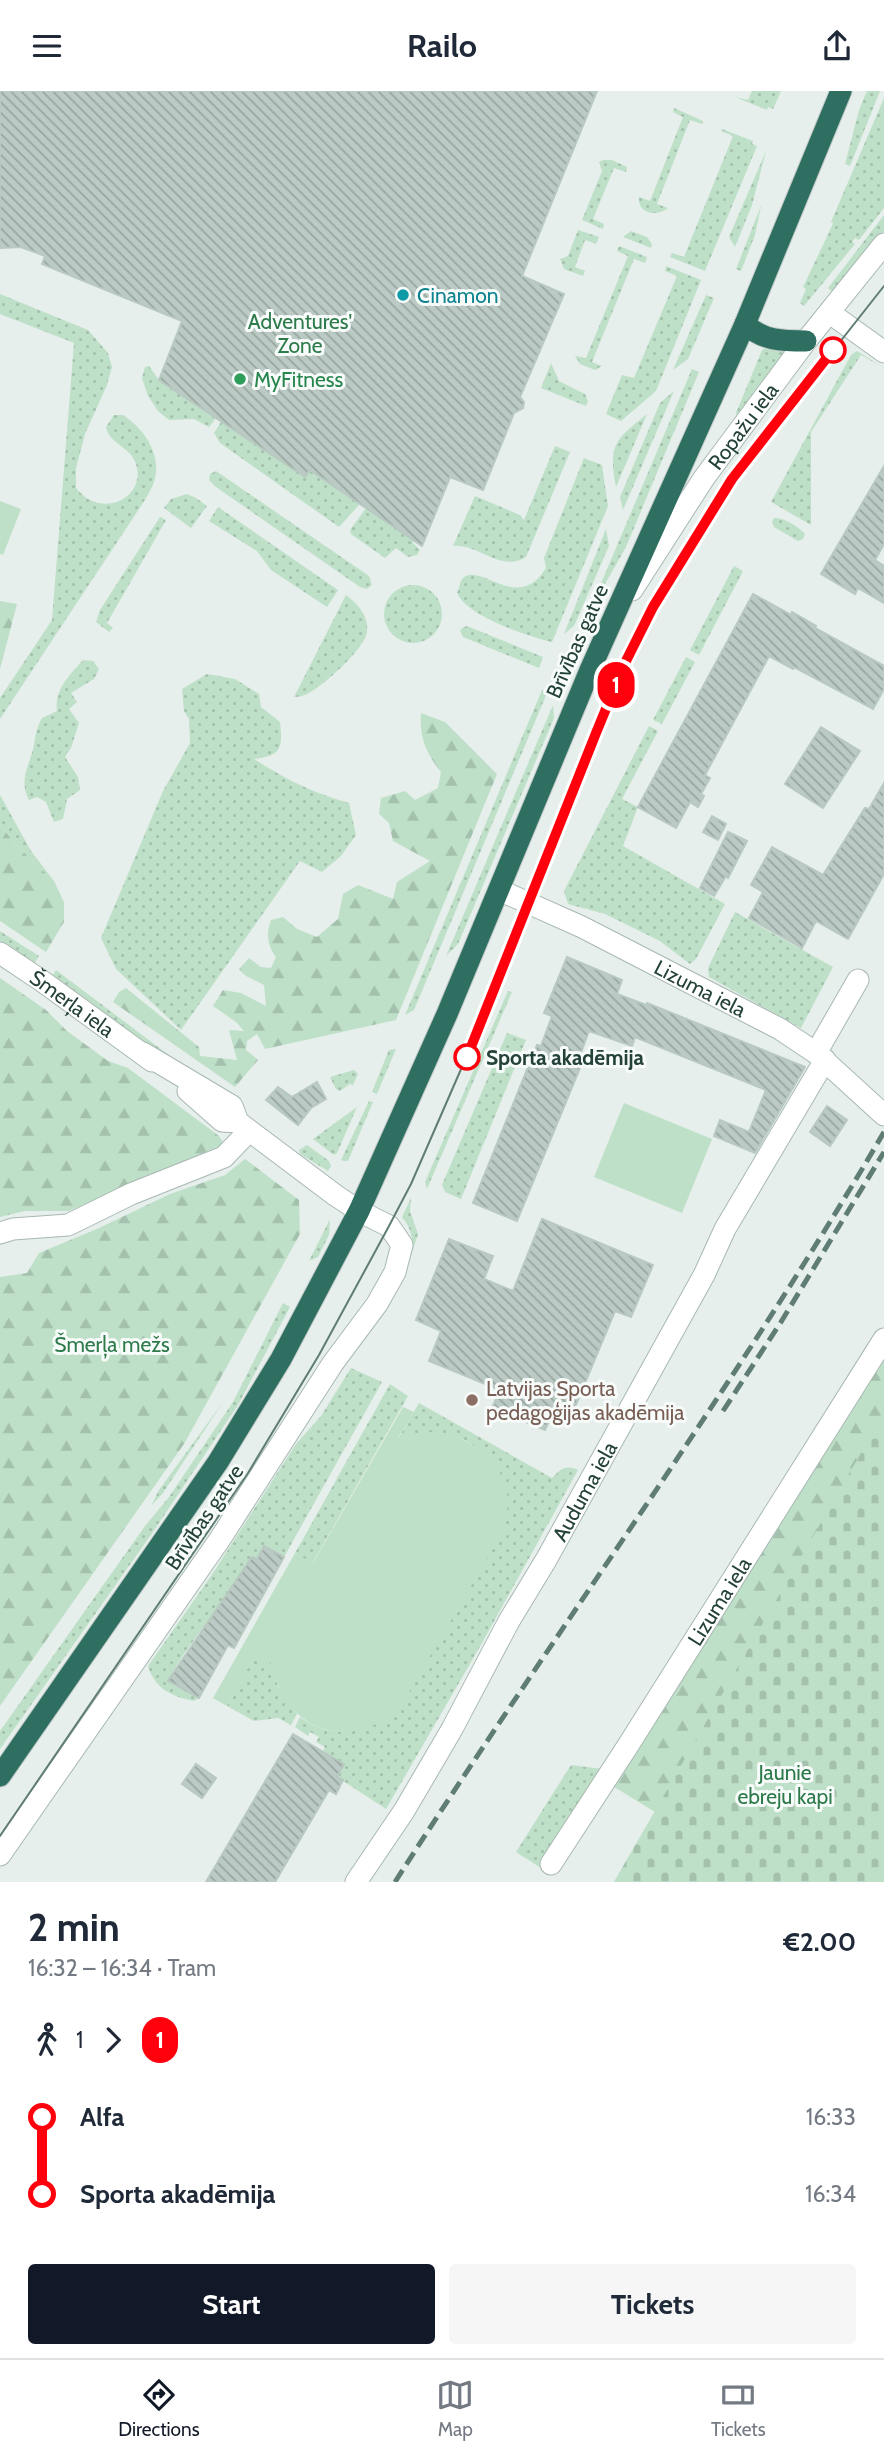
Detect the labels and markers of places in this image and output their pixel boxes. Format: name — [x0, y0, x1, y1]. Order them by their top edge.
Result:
place label: Cinamon — [417, 283, 499, 308]
marker: Cinamon — [395, 287, 411, 303]
unlabelled marker — [820, 337, 846, 363]
place label: MyFitness — [254, 367, 343, 392]
marker: MyFitness — [232, 371, 248, 387]
marker: Sporta akadēmija — [454, 1044, 480, 1070]
place label: Sporta akadēmija — [486, 1045, 645, 1070]
place label: Latvijas Sporta pedagoģijas akadēmija — [486, 1376, 684, 1426]
marker: Latvijas Sporta pedagoģijas akadēmija — [464, 1392, 480, 1408]

